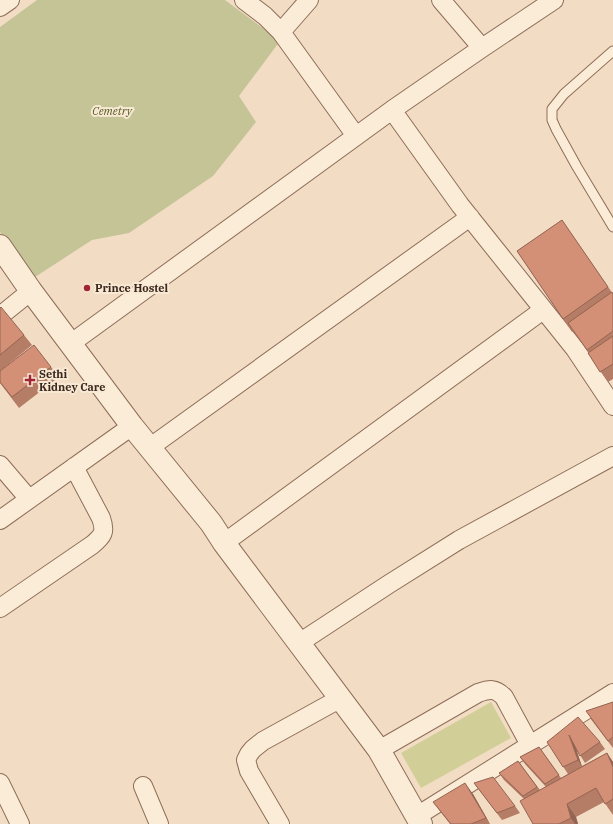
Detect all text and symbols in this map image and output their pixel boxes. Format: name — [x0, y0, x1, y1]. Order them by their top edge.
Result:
park label: Cemetry — [92, 104, 133, 118]
place label: Prince Hostel — [95, 281, 169, 295]
marker: Prince Hostel — [82, 283, 92, 293]
place label: Sethi Kidney Care — [39, 367, 105, 394]
marker: Sethi Kidney Care — [24, 374, 36, 386]

